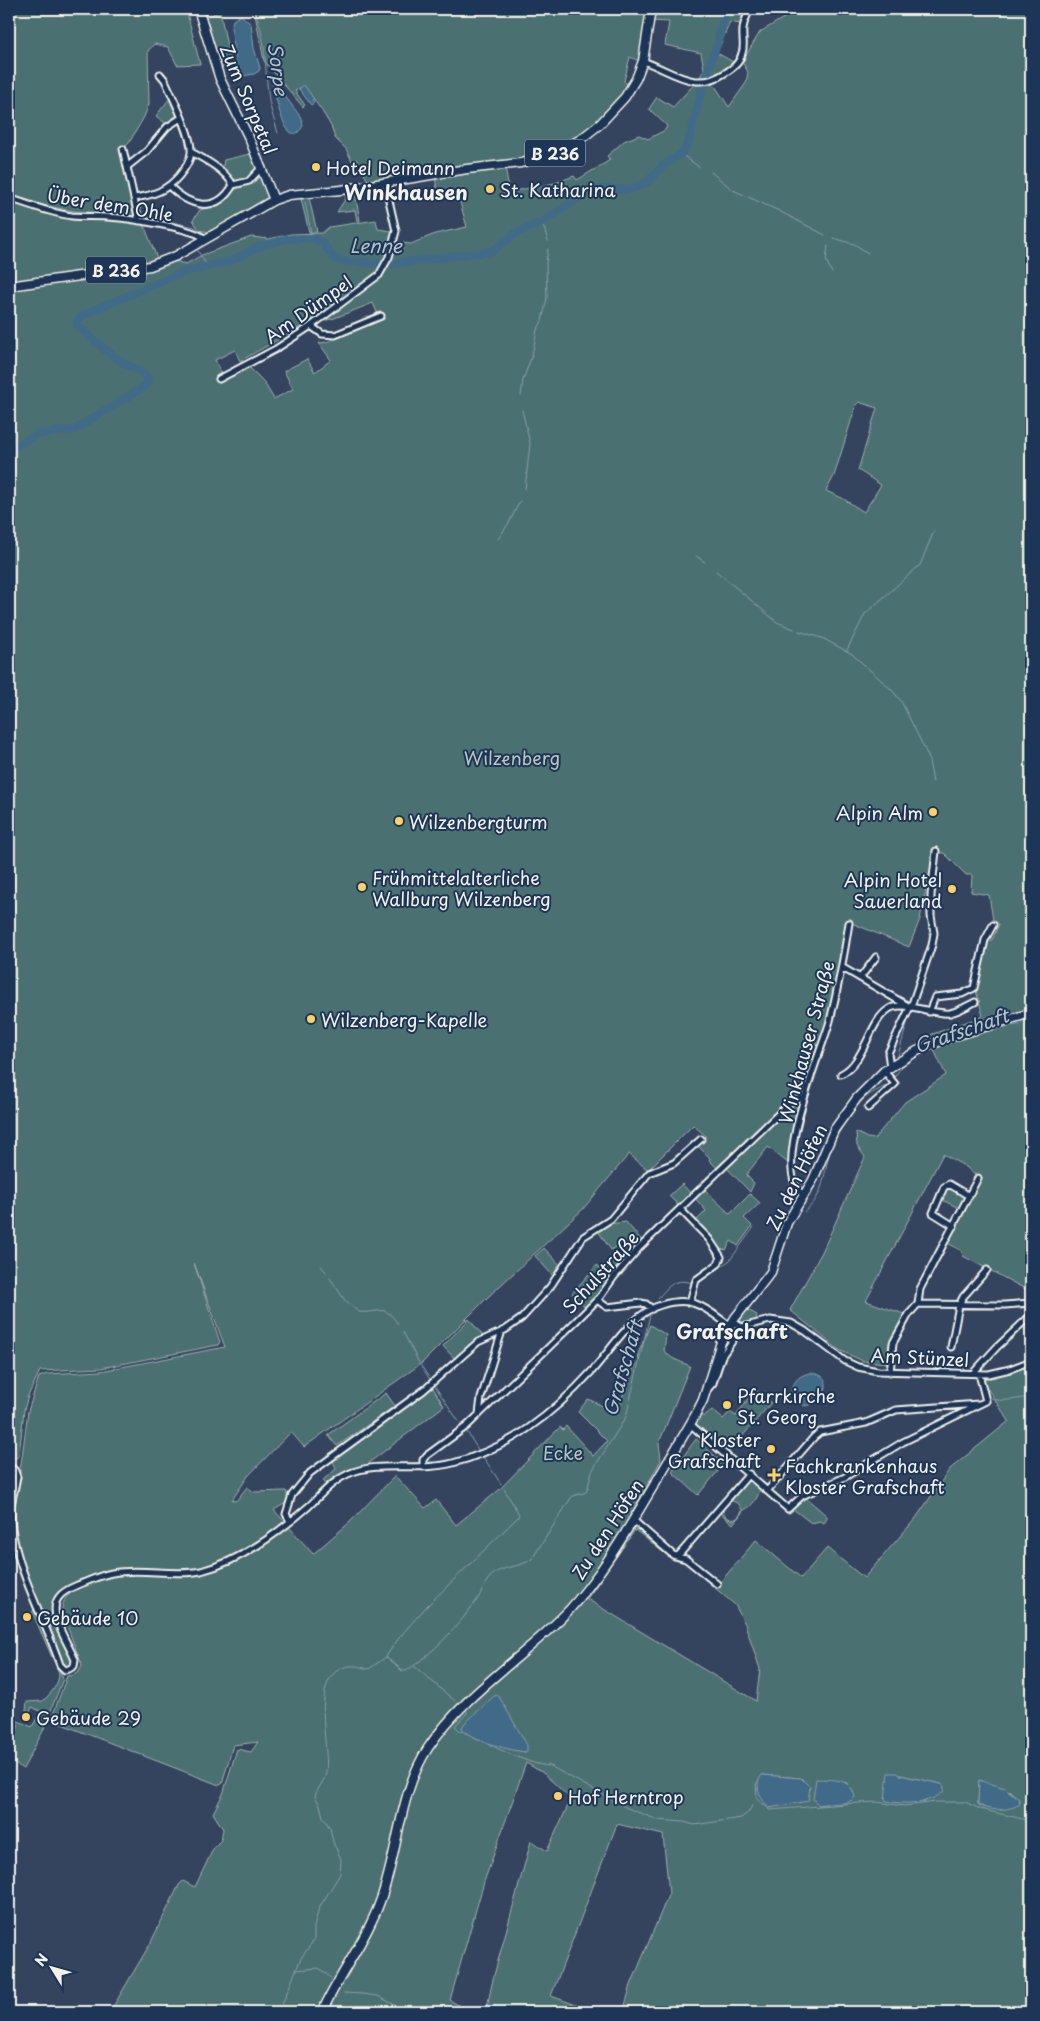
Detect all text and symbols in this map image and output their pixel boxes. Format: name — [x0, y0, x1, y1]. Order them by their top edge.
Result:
street label: Zum Sorpetal — [214, 40, 284, 158]
water label: Sorpe — [262, 41, 296, 98]
road number: B 236 — [525, 140, 585, 167]
place label: Hotel Deimann — [326, 154, 455, 181]
marker: Hotel Deimann — [310, 161, 322, 173]
place label: St. Katharina — [500, 176, 616, 203]
district label: Winkhausen — [344, 177, 468, 207]
street label: Über dem Ohle — [45, 181, 175, 227]
marker: St. Katharina — [484, 183, 496, 195]
water label: Lenne — [350, 231, 403, 259]
road number: B 236 — [86, 256, 146, 284]
street label: Am Dümpel — [258, 269, 358, 349]
park label: Wilzenberg — [464, 744, 560, 771]
place label: Alpin Alm — [836, 799, 923, 826]
marker: Alpin Alm — [927, 806, 939, 818]
place label: Wilzenbergturm — [409, 808, 548, 835]
marker: Wilzenbergturm — [393, 815, 405, 827]
place label: Frühmittelalterliche Wallburg Wilzenberg — [372, 864, 551, 912]
place label: Alpin Hotel Sauerland — [844, 866, 942, 914]
marker: Frühmittelalterliche Wallburg Wilzenberg — [356, 881, 368, 893]
marker: Alpin Hotel Sauerland — [946, 883, 958, 895]
street label: Winkhauser Straße — [771, 958, 841, 1126]
water label: Grafschaft — [910, 1000, 1014, 1059]
place label: Wilzenberg-Kapelle — [321, 1006, 488, 1033]
marker: Wilzenberg-Kapelle — [305, 1013, 317, 1025]
street label: Zu den Höfen — [759, 1119, 833, 1235]
street label: Schulstraße — [555, 1225, 645, 1319]
water label: Grafschaft — [595, 1315, 650, 1419]
district label: Grafschaft — [676, 1316, 788, 1346]
street label: Am Stünzel — [870, 1341, 970, 1373]
place label: Pfarrkirche St. Georg — [737, 1382, 835, 1430]
marker: Pfarrkirche St. Georg — [721, 1399, 733, 1411]
place label: Kloster Grafschaft — [668, 1426, 762, 1474]
park label: Ecke — [543, 1439, 583, 1466]
marker: Kloster Grafschaft — [765, 1443, 777, 1455]
place label: Fachkrankenhaus Kloster Grafschaft — [785, 1452, 945, 1500]
marker: Fachkrankenhaus Kloster Grafschaft — [767, 1468, 781, 1482]
street label: Zu den Höfen — [564, 1473, 650, 1585]
place label: Gebäude 10 — [37, 1604, 138, 1631]
marker: Gebäude 10 — [21, 1611, 33, 1623]
place label: Gebäude 29 — [36, 1704, 141, 1731]
marker: Gebäude 29 — [20, 1711, 32, 1723]
place label: Hof Herntrop — [568, 1783, 684, 1810]
marker: Hof Herntrop — [552, 1790, 564, 1802]
north arrow — [28, 1944, 78, 1994]
text: N — [29, 1949, 53, 1971]

